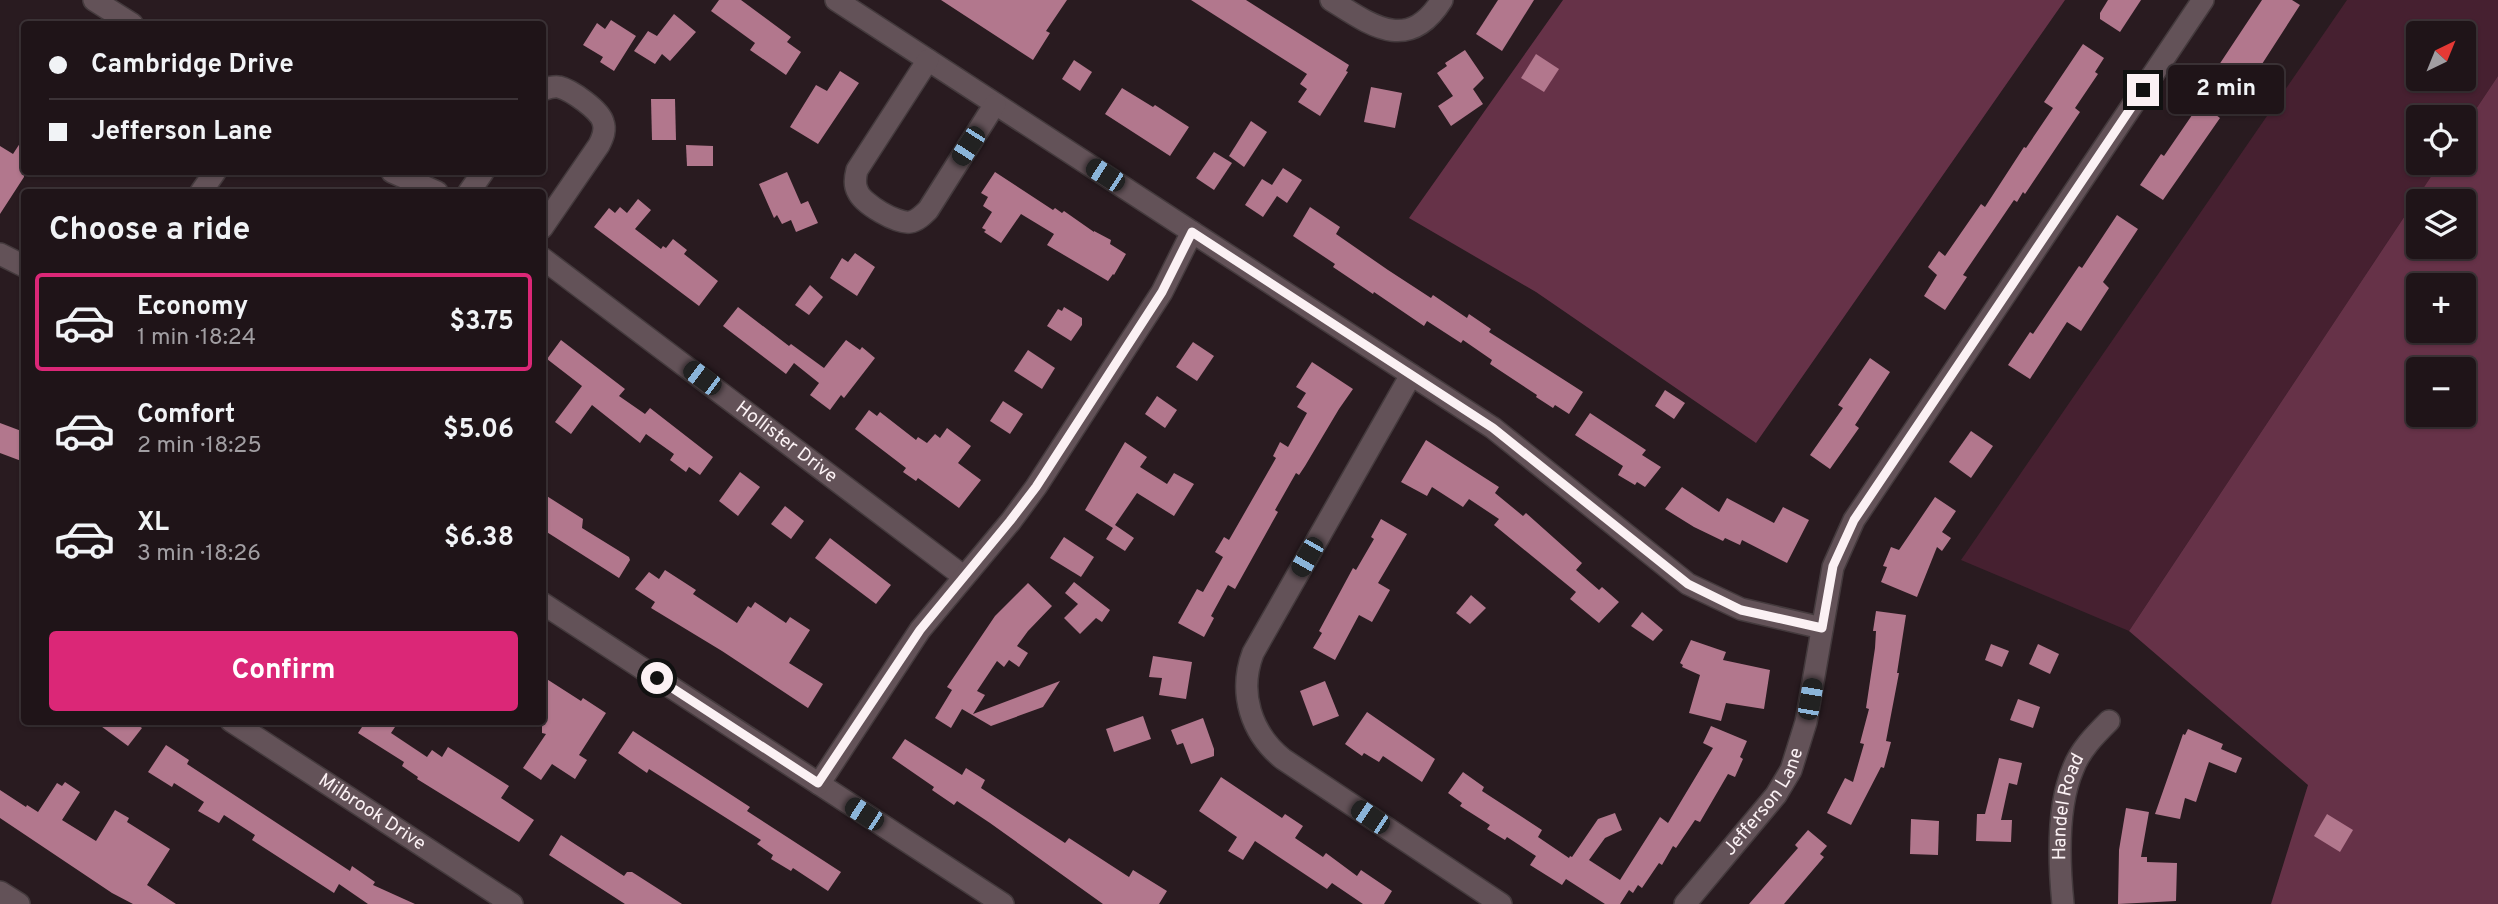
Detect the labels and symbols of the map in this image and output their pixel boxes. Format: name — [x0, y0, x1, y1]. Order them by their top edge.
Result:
north arrow — [2406, 21, 2476, 91]
callout: 2 min — [2168, 66, 2283, 114]
route end — [2127, 74, 2159, 106]
car — [948, 123, 989, 169]
car — [1082, 155, 1129, 195]
car — [679, 357, 726, 399]
street label: Hollister Drive — [730, 396, 842, 489]
car — [1288, 534, 1327, 580]
route start — [641, 662, 673, 694]
car — [1797, 676, 1824, 722]
street label: Jefferson Lane — [1718, 745, 1809, 861]
street label: Handel Road — [2048, 749, 2090, 860]
street label: Milbrook Drive — [313, 769, 430, 856]
car — [841, 794, 888, 834]
car — [1347, 797, 1394, 837]

